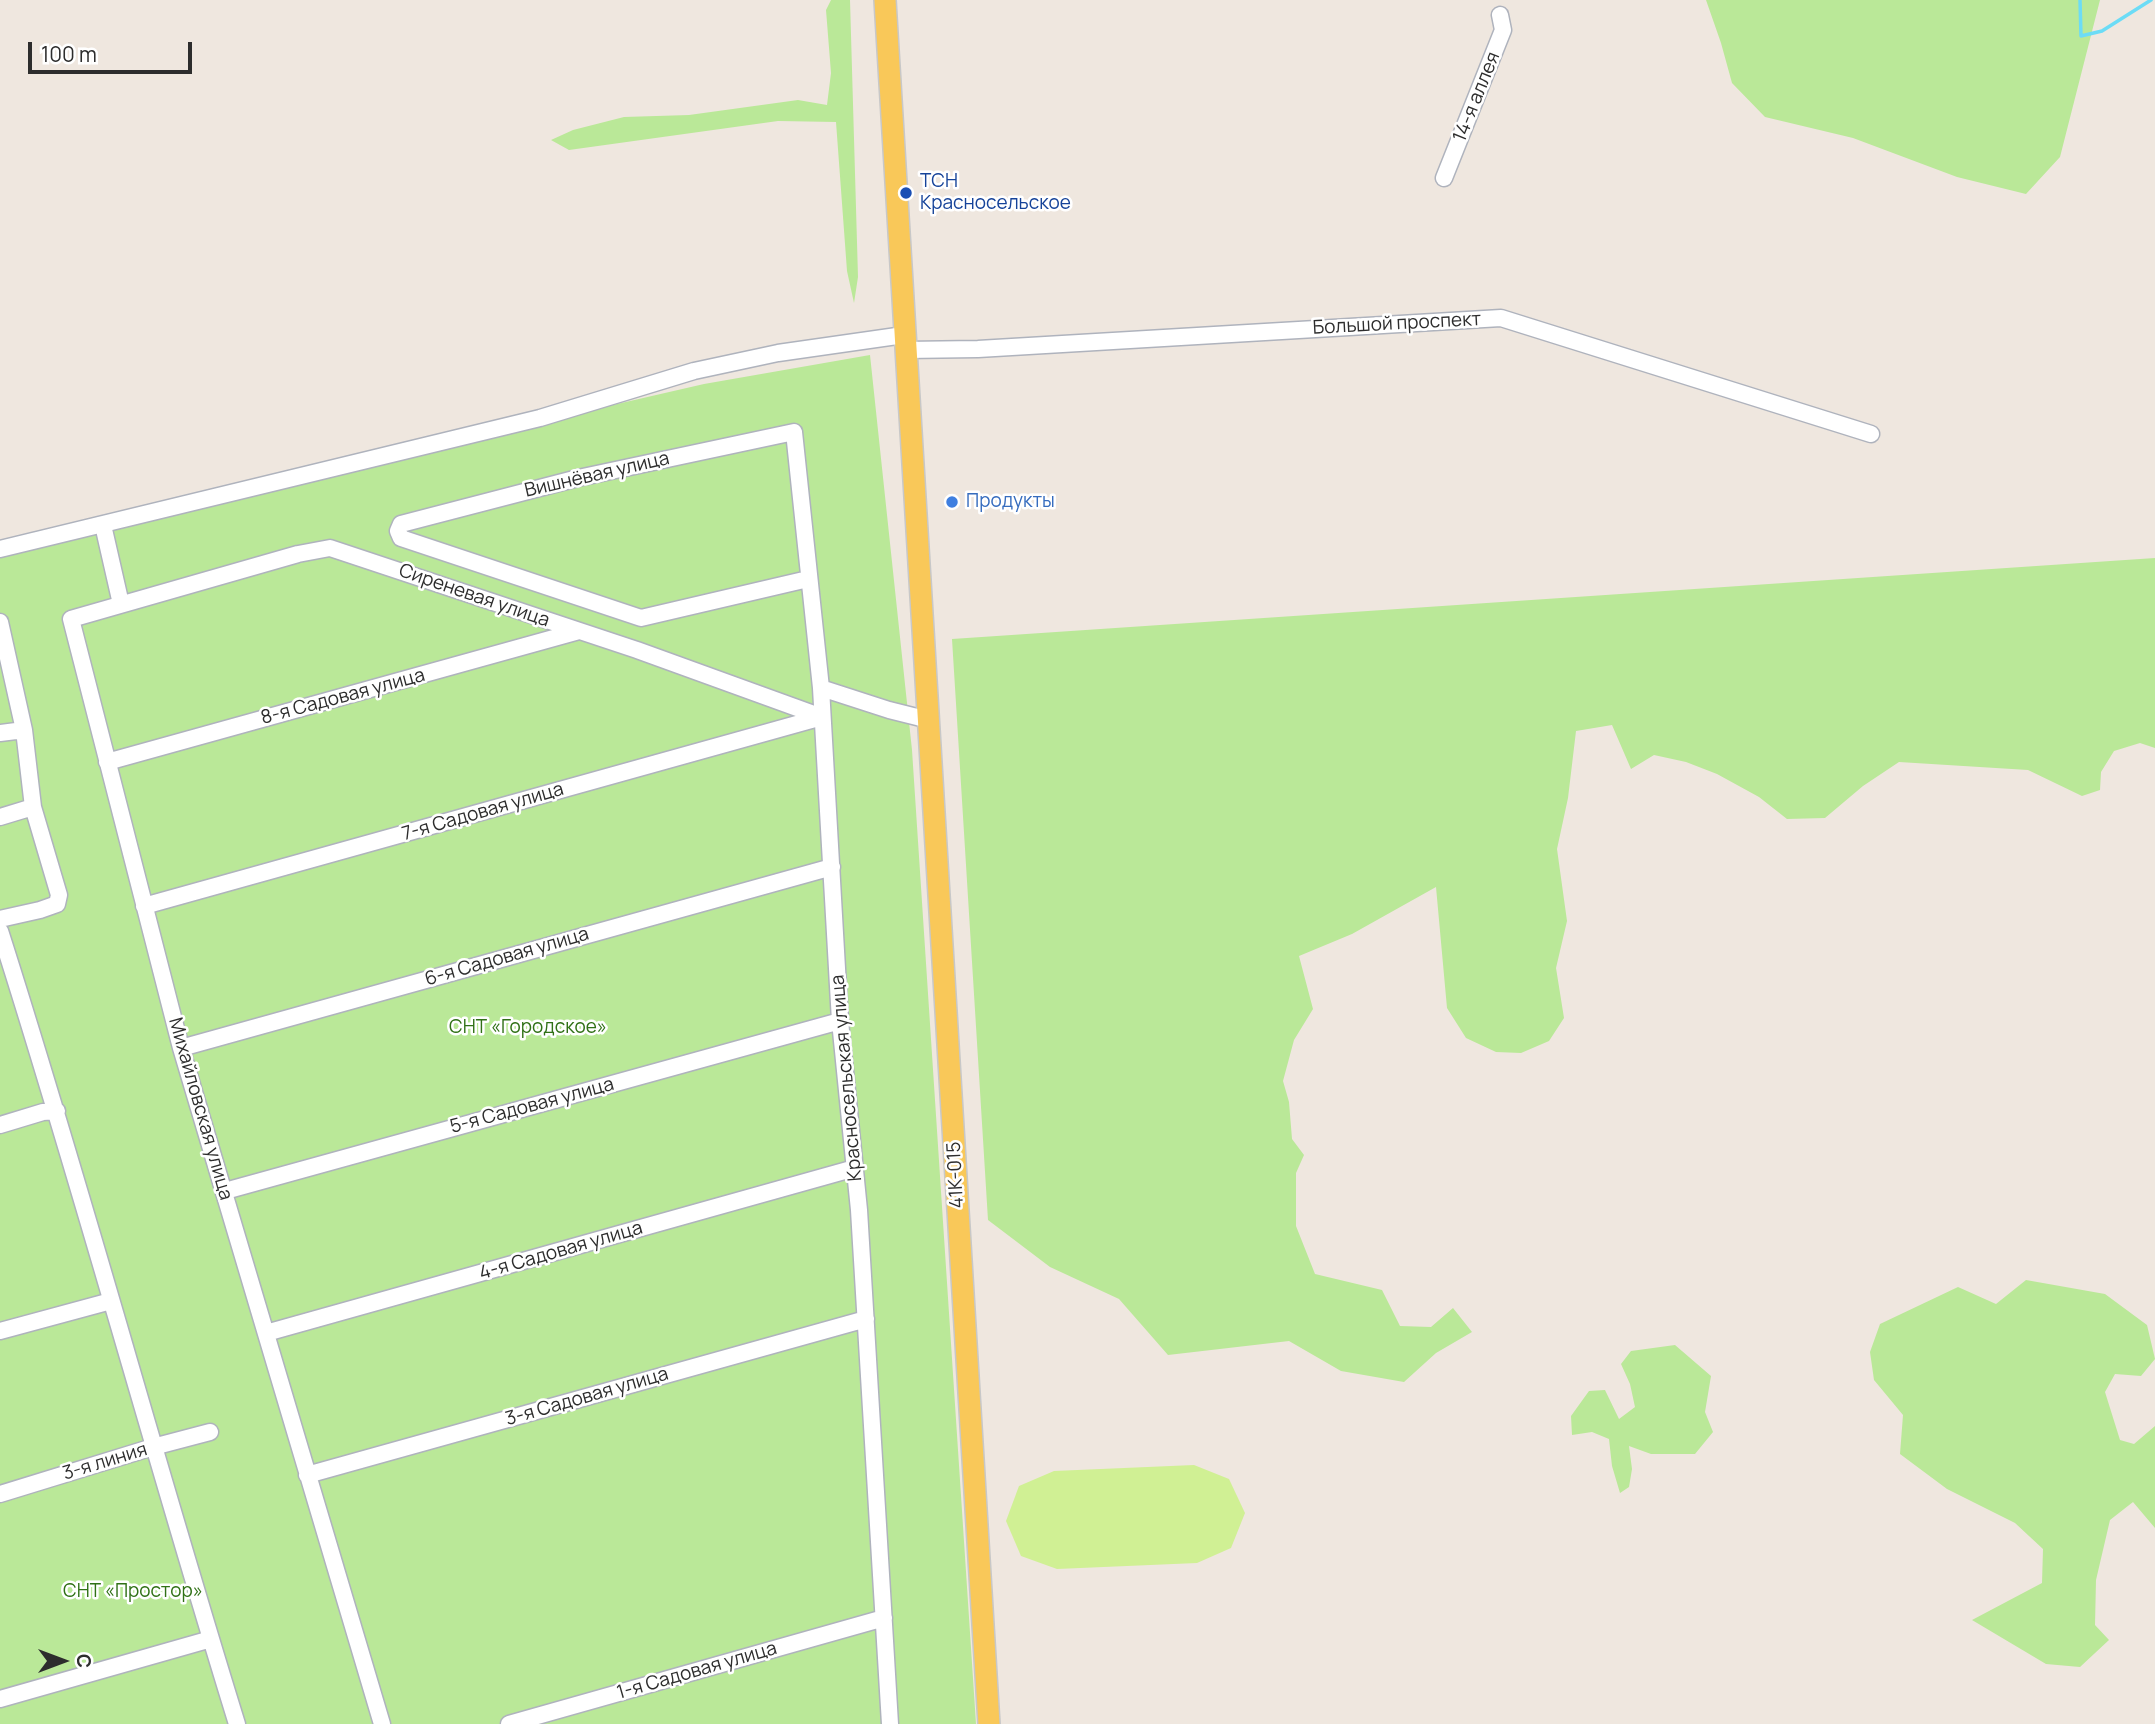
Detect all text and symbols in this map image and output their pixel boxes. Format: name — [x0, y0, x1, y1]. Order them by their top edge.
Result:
scale bar — [32, 28, 196, 72]
text: 100 m — [41, 40, 97, 68]
street label: 14-я аллея — [1449, 49, 1505, 145]
place label: ТСН Красносельское — [920, 171, 1071, 215]
marker: ТСН Красносельское — [898, 185, 914, 201]
street label: Большой проспект — [1312, 308, 1482, 340]
street label: Вишнёвая улица — [522, 447, 672, 503]
place label: Продукты — [966, 491, 1055, 513]
marker: Продукты — [944, 494, 960, 510]
street label: Сиреневая улица — [396, 560, 552, 632]
street label: 8-я Садовая улица — [259, 664, 427, 730]
street label: 7-я Садовая улица — [400, 778, 566, 846]
street label: 6-я Садовая улица — [422, 923, 592, 991]
street label: Красносельская улица — [827, 974, 867, 1182]
street label: Михайловская улица — [163, 1015, 237, 1203]
park label: СНТ «Городское» — [449, 1017, 607, 1039]
street label: 5-я Садовая улица — [448, 1073, 616, 1139]
street label: 41К-015 — [943, 1141, 969, 1209]
street label: 4-я Садовая улица — [477, 1217, 645, 1285]
street label: 3-я Садовая улица — [503, 1363, 671, 1431]
street label: 3-я линия — [60, 1438, 150, 1486]
park label: СНТ «Простор» — [63, 1581, 203, 1603]
north arrow — [28, 1626, 98, 1696]
street label: 1-я Садовая улица — [614, 1637, 780, 1705]
text: С — [71, 1654, 97, 1668]

